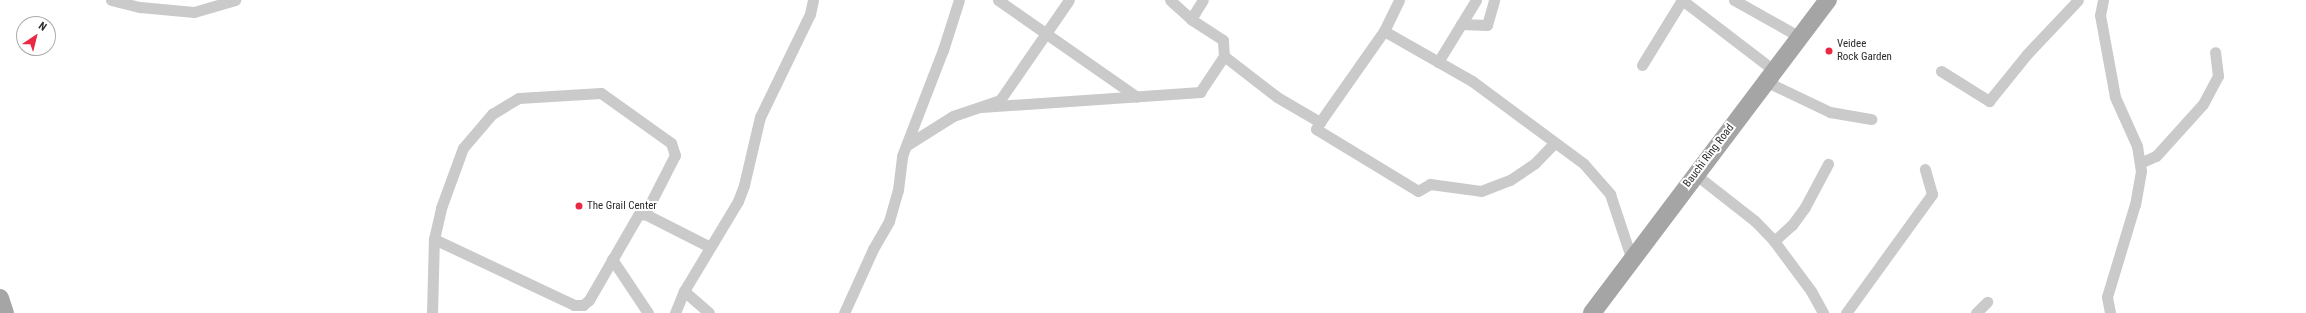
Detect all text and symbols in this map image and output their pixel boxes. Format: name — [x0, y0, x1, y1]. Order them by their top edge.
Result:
north arrow — [16, 16, 56, 56]
text: N — [36, 19, 49, 34]
place label: Veidee Rock Garden — [1837, 38, 1892, 64]
marker: Veidee Rock Garden — [1824, 46, 1834, 56]
street label: Bauchi Ring Road — [1681, 122, 1737, 190]
place label: The Grail Center — [587, 199, 657, 213]
marker: The Grail Center — [574, 201, 584, 211]

